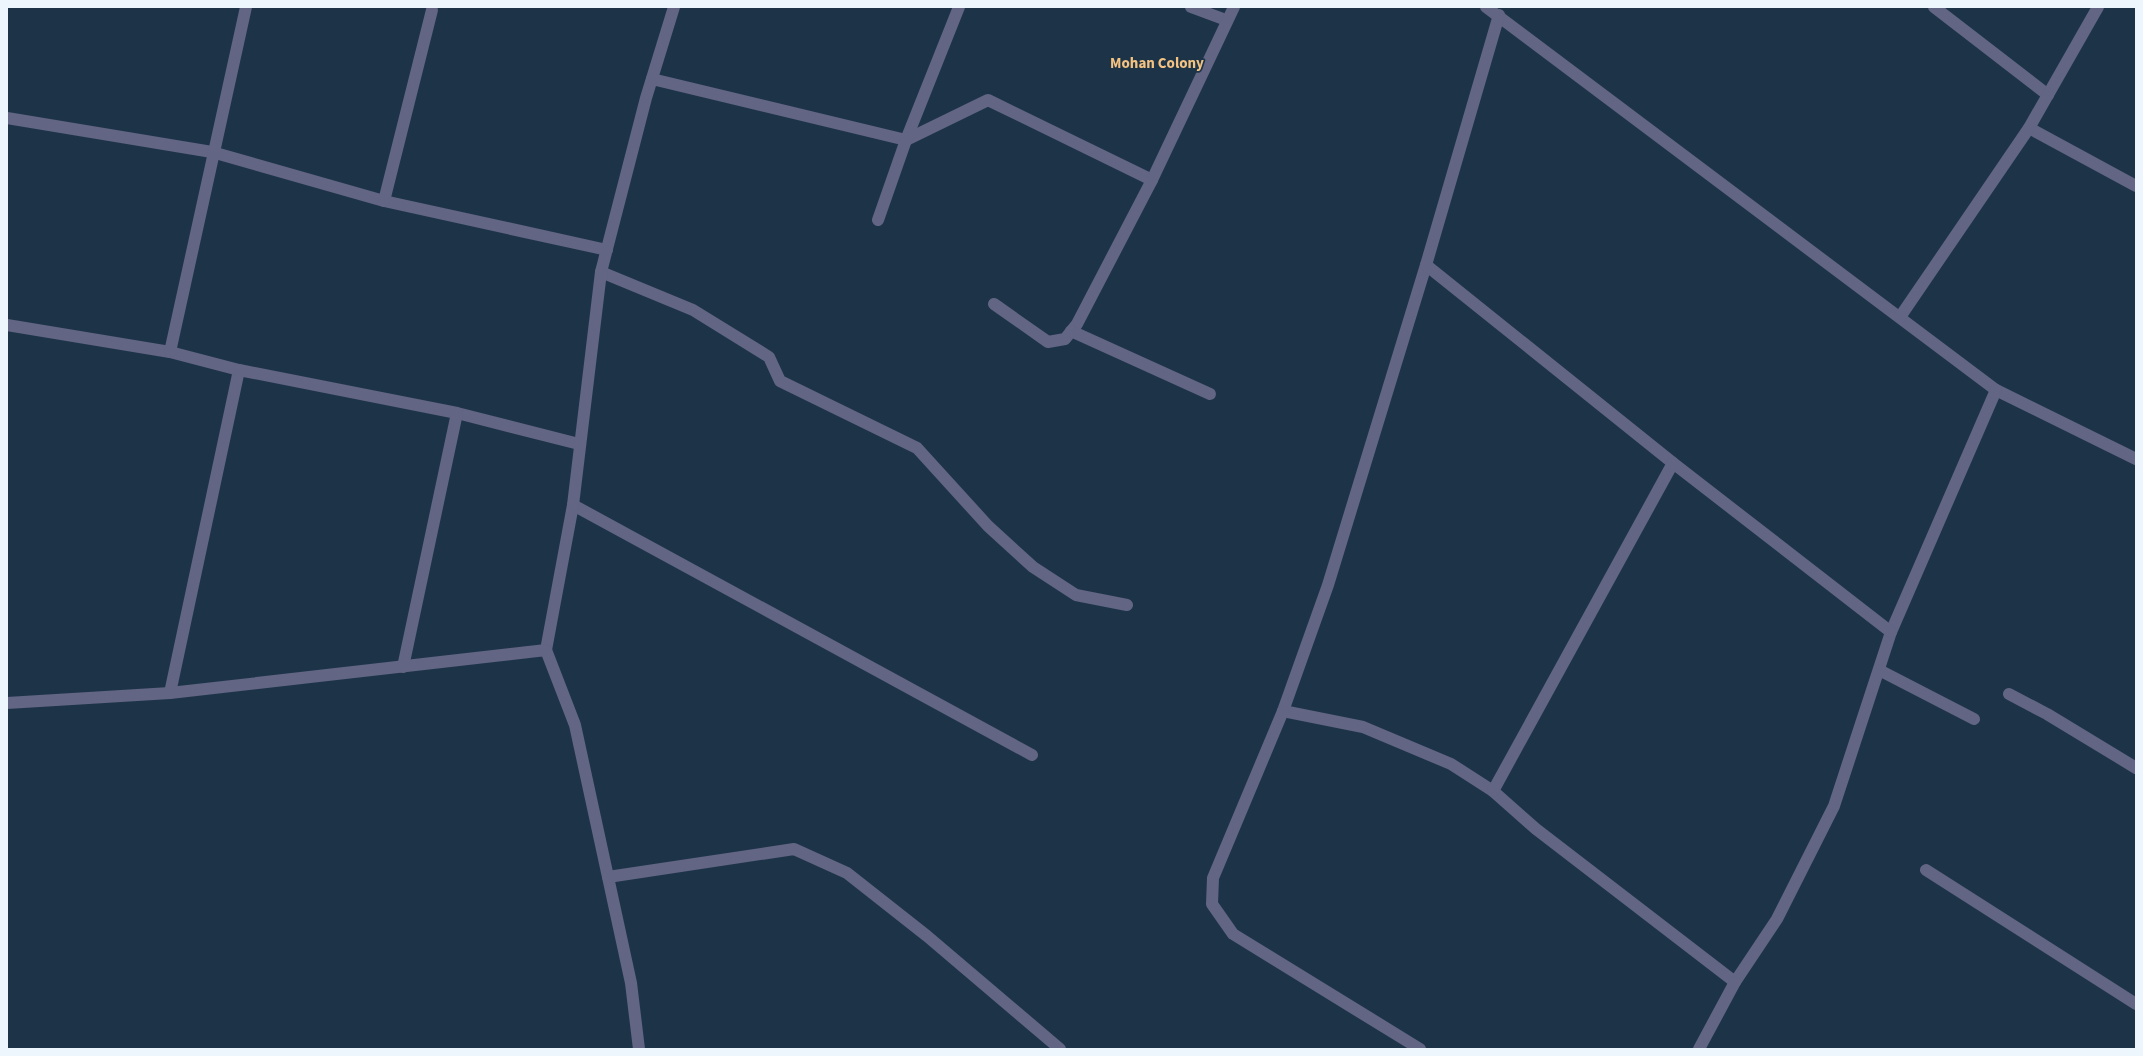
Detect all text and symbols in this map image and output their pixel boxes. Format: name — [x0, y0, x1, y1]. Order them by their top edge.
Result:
district label: Mohan Colony — [1110, 53, 1204, 74]

